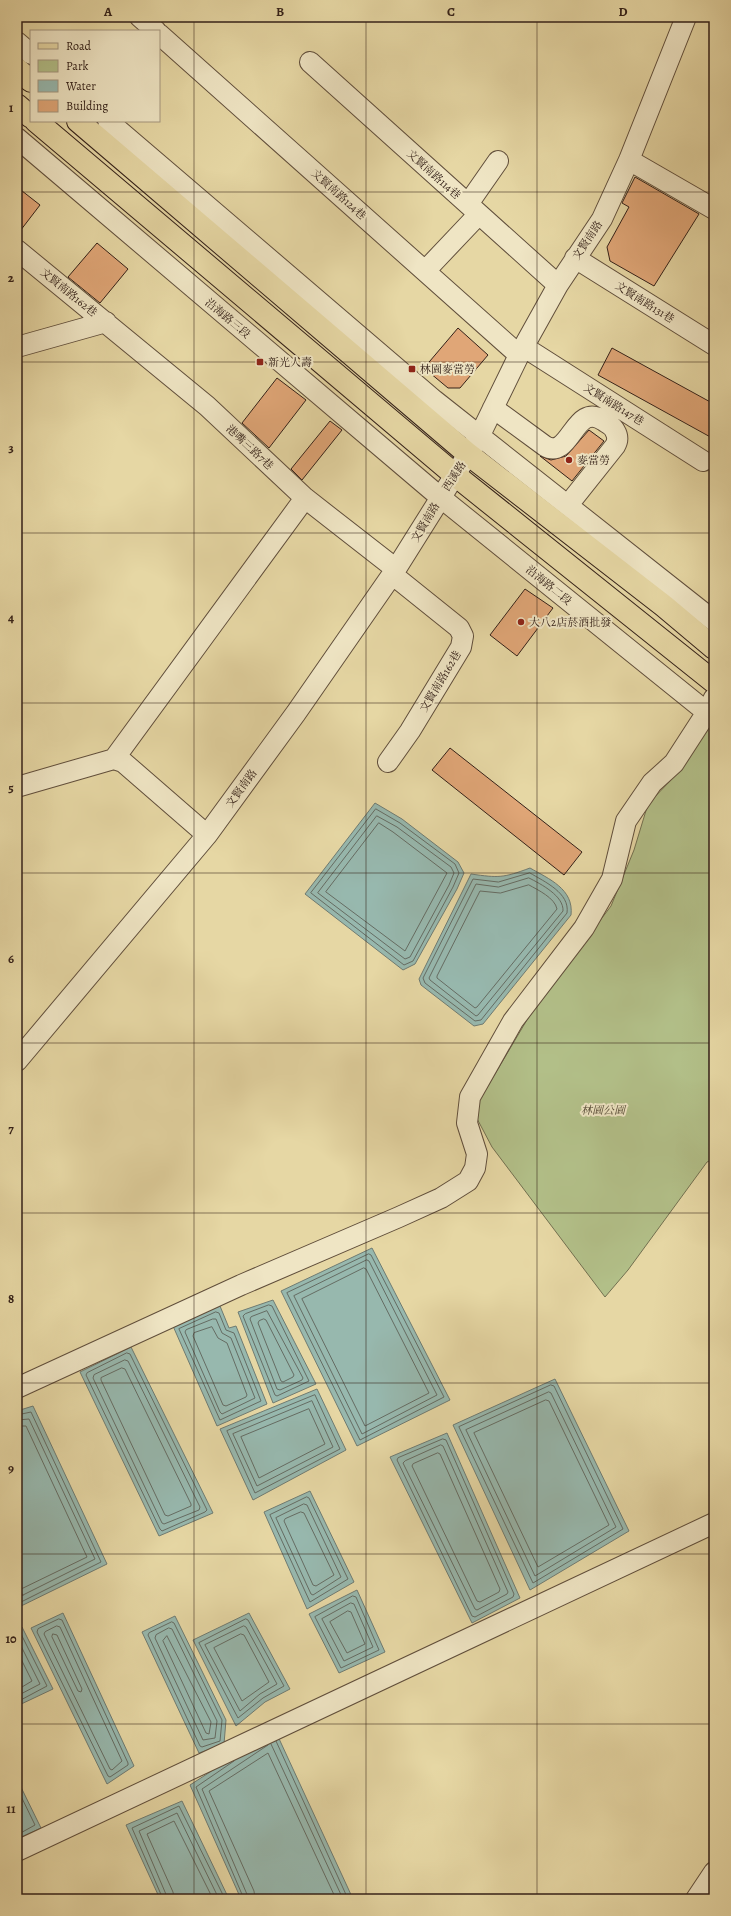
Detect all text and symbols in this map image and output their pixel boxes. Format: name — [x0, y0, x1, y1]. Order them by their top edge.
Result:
text: A — [103, 3, 113, 20]
text: B — [276, 3, 284, 20]
text: C — [447, 3, 455, 20]
text: D — [618, 3, 628, 20]
legend — [30, 30, 160, 122]
text: Road — [66, 38, 92, 54]
text: Park — [66, 58, 89, 74]
text: Water — [65, 78, 96, 94]
text: Building — [66, 98, 108, 114]
text: 1 — [9, 99, 14, 116]
street label: 文賢南路114巷 — [404, 146, 464, 203]
street label: 文賢南路124巷 — [308, 166, 369, 223]
street label: 文賢南路 — [569, 218, 606, 263]
street label: 文賢南路162巷 — [37, 265, 100, 320]
text: 2 — [8, 269, 15, 286]
street label: 文賢南路131巷 — [612, 278, 677, 327]
street label: 沿海路三段 — [202, 295, 254, 342]
place label: 新光人壽 — [268, 355, 312, 370]
marker: 新光人壽 — [255, 357, 265, 367]
place label: 林園麥當勞 — [420, 362, 475, 377]
marker: 林園麥當勞 — [407, 364, 417, 374]
street label: 文賢南路147巷 — [581, 380, 647, 429]
street label: 港嘴三路7巷 — [223, 422, 277, 473]
text: 3 — [8, 439, 14, 456]
place label: 麥當勞 — [577, 453, 610, 468]
marker: 麥當勞 — [564, 455, 574, 465]
street label: 西溪路 — [439, 458, 470, 494]
street label: 文賢南路 — [408, 500, 443, 545]
street label: 沿海路二段 — [523, 562, 575, 609]
text: 4 — [8, 609, 14, 626]
place label: 大八2店菸酒批發 — [529, 615, 611, 630]
marker: 大八2店菸酒批發 — [516, 617, 526, 627]
street label: 文賢南路162巷 — [416, 648, 465, 715]
street label: 文賢南路 — [222, 766, 260, 811]
text: 5 — [8, 779, 14, 796]
text: 6 — [8, 950, 14, 967]
park label: 林園公園 — [581, 1103, 627, 1118]
text: 7 — [8, 1120, 14, 1137]
text: 8 — [8, 1290, 14, 1307]
text: 9 — [8, 1460, 14, 1477]
text: 10 — [5, 1630, 17, 1647]
text: 11 — [6, 1800, 16, 1817]

